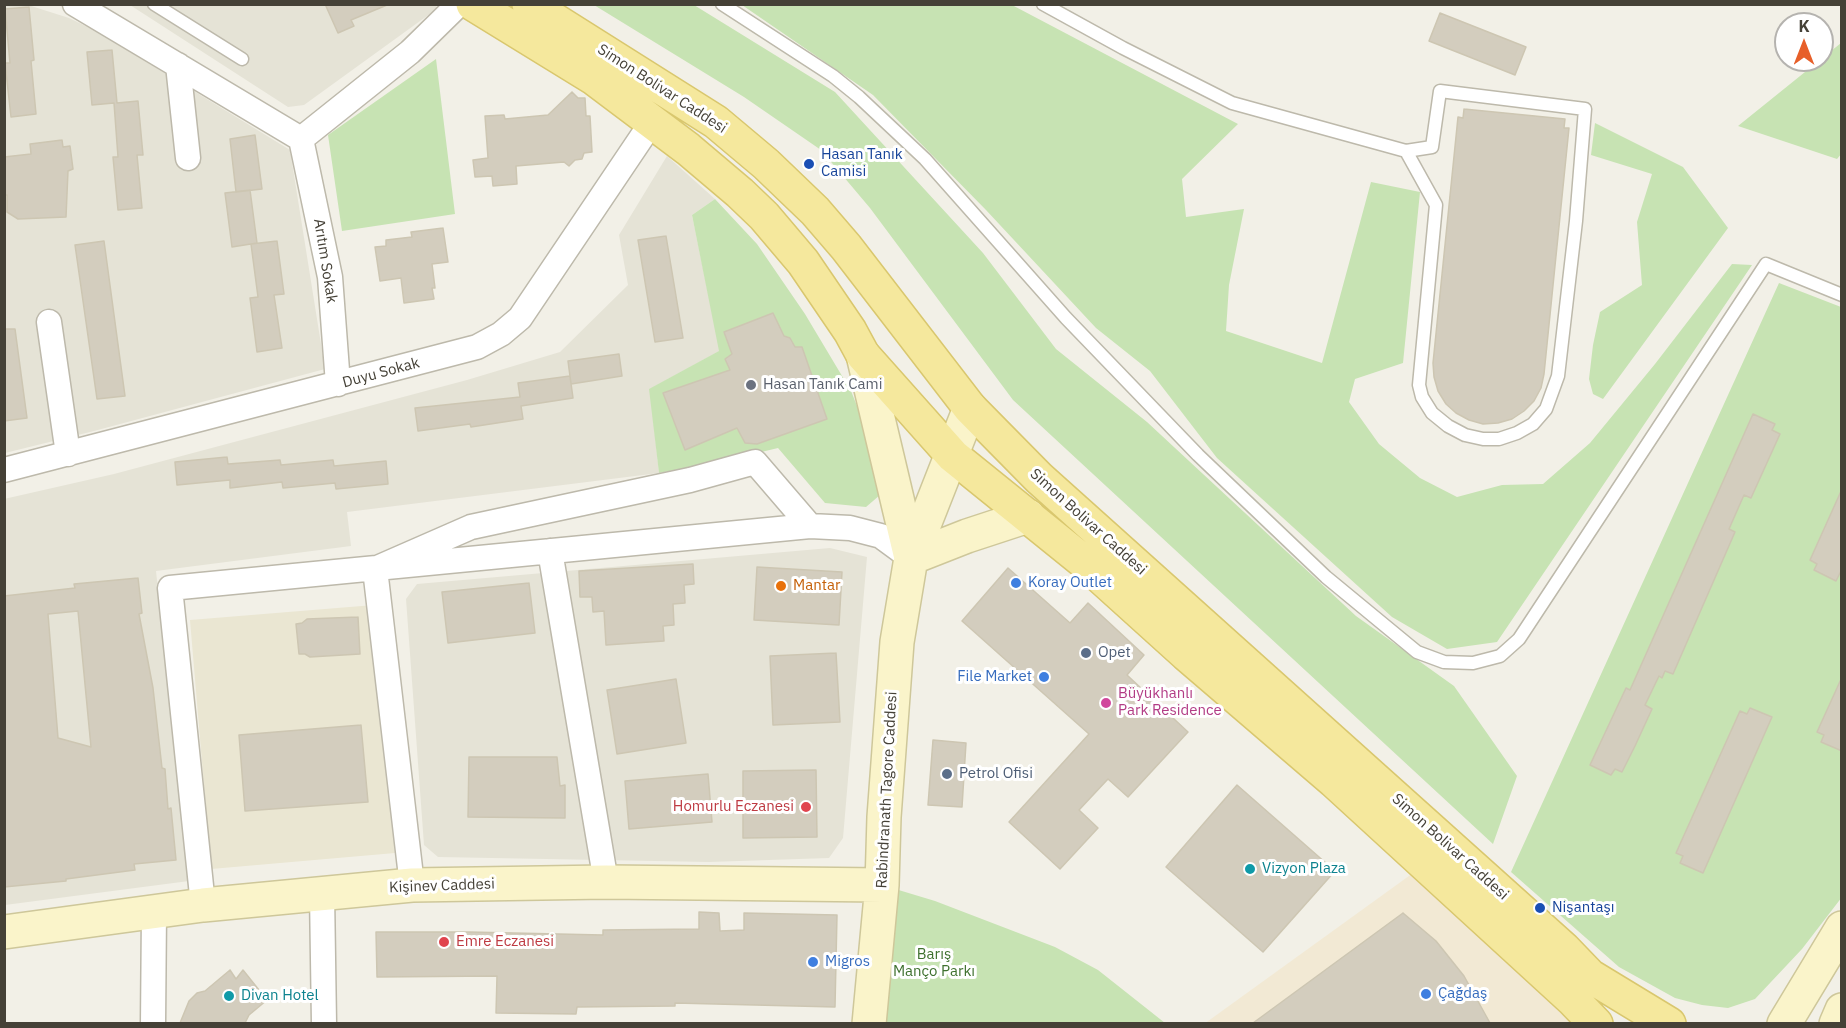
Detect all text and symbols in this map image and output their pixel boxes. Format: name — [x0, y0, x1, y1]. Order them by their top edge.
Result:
north arrow — [1774, 12, 1834, 72]
text: K — [1798, 16, 1810, 36]
street label: Simon Bolivar Caddesi — [594, 41, 730, 137]
place label: Hasan Tanık Camisi — [821, 146, 903, 181]
marker: Hasan Tanık Camisi — [802, 157, 816, 171]
street label: Arıtım Sokak — [309, 217, 341, 305]
street label: Duyu Sokak — [341, 354, 421, 392]
place label: Hasan Tanık Cami — [763, 376, 882, 394]
marker: Hasan Tanık Cami — [744, 378, 758, 392]
street label: Simon Bolivar Caddesi — [1026, 465, 1150, 579]
place label: Koray Outlet — [1028, 574, 1112, 592]
marker: Koray Outlet — [1009, 576, 1023, 590]
place label: Mantar — [793, 577, 840, 595]
marker: Mantar — [774, 579, 788, 593]
place label: Opet — [1098, 644, 1131, 662]
marker: Opet — [1079, 646, 1093, 660]
place label: File Market — [957, 668, 1032, 686]
marker: File Market — [1037, 670, 1051, 684]
place label: Büyükhanlı Park Residence — [1118, 685, 1222, 720]
street label: Rabindranath Tagore Caddesi — [873, 691, 901, 889]
marker: Büyükhanlı Park Residence — [1099, 696, 1113, 710]
place label: Petrol Ofisi — [959, 765, 1033, 783]
marker: Petrol Ofisi — [940, 767, 954, 781]
street label: Simon Bolivar Caddesi — [1388, 790, 1512, 904]
place label: Homurlu Eczanesi — [673, 798, 794, 816]
marker: Homurlu Eczanesi — [799, 800, 813, 814]
place label: Vizyon Plaza — [1262, 860, 1346, 878]
marker: Vizyon Plaza — [1243, 862, 1257, 876]
street label: Kişinev Caddesi — [389, 875, 495, 897]
place label: Nişantaşı — [1552, 899, 1615, 917]
marker: Nişantaşı — [1533, 901, 1547, 915]
place label: Emre Eczanesi — [456, 933, 554, 951]
marker: Emre Eczanesi — [437, 935, 451, 949]
park label: Barış Manço Parkı — [893, 946, 975, 981]
place label: Migros — [825, 953, 870, 971]
marker: Migros — [806, 955, 820, 969]
place label: Çağdaş — [1438, 985, 1487, 1003]
place label: Divan Hotel — [241, 987, 319, 1005]
marker: Çağdaş — [1419, 987, 1433, 1001]
marker: Divan Hotel — [222, 989, 236, 1003]

